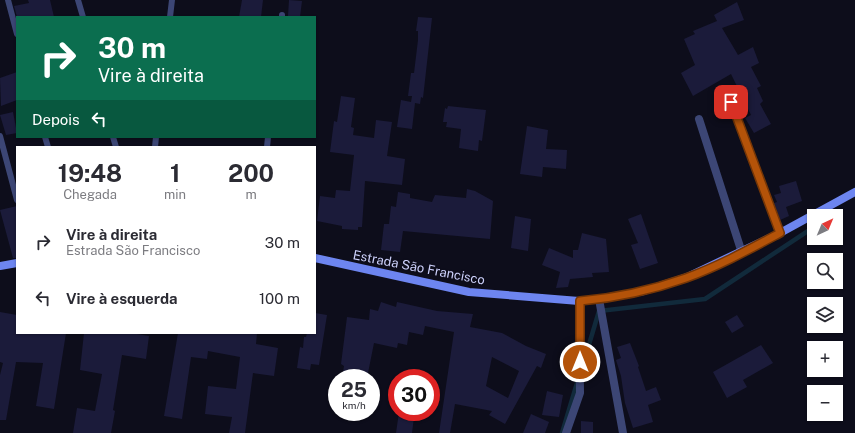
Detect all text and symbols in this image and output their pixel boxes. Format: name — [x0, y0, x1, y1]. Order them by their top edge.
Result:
text: 30 m — [98, 31, 166, 64]
icon: right — [32, 32, 84, 84]
text: Vire à direita — [98, 65, 204, 86]
pin — [714, 85, 748, 119]
icon: arrive — [720, 91, 742, 113]
icon: left — [88, 108, 110, 130]
text: Depois — [32, 111, 80, 128]
text: 19:48 — [58, 159, 122, 187]
text: 1 — [170, 159, 180, 187]
text: 200 — [228, 159, 274, 187]
text: Chegada — [63, 187, 117, 202]
text: min — [164, 187, 186, 202]
text: m — [245, 187, 257, 202]
north arrow — [807, 209, 843, 245]
map controls — [807, 209, 843, 421]
text: Vire à direita — [66, 226, 157, 243]
icon: right — [32, 231, 54, 253]
text: 30 m — [265, 234, 300, 251]
text: Estrada São Francisco — [66, 243, 200, 258]
street label: Estrada São Francisco — [352, 247, 486, 288]
button: search — [807, 253, 843, 289]
icon: left — [32, 287, 54, 309]
text: Vire à esquerda — [66, 290, 178, 307]
text: 100 m — [259, 290, 300, 307]
button: layers — [807, 297, 843, 333]
position arrow — [559, 341, 601, 383]
button: + — [807, 341, 843, 377]
speed limit sign: 30 — [388, 369, 440, 421]
text: 25 — [341, 378, 367, 402]
button: − — [807, 385, 843, 421]
text: km/h — [342, 399, 366, 411]

